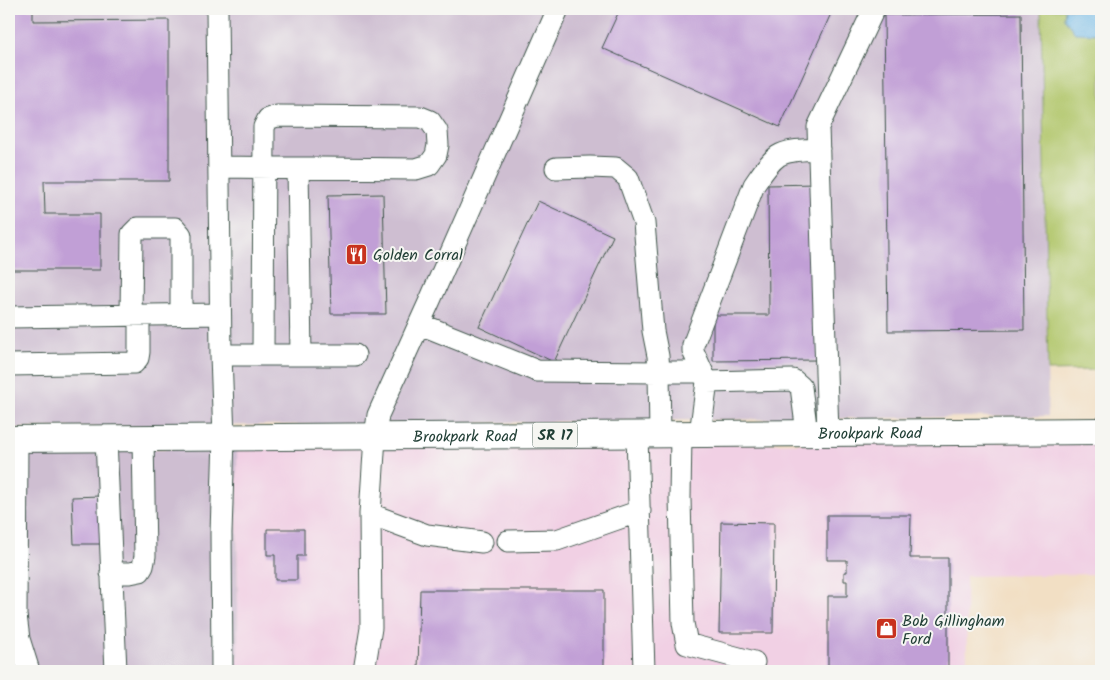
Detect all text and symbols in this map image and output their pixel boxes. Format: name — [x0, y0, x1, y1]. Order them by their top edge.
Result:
restaurant icon: Golden Corral — [345, 242, 369, 266]
place label: Golden Corral — [373, 243, 463, 268]
street label: Brookpark Road — [818, 421, 923, 447]
road number: SR 17 — [532, 422, 578, 448]
street label: Brookpark Road — [413, 424, 518, 450]
place label: Bob Gillingham Ford — [902, 609, 1005, 652]
shop icon: Bob Gillingham Ford — [874, 617, 898, 641]

